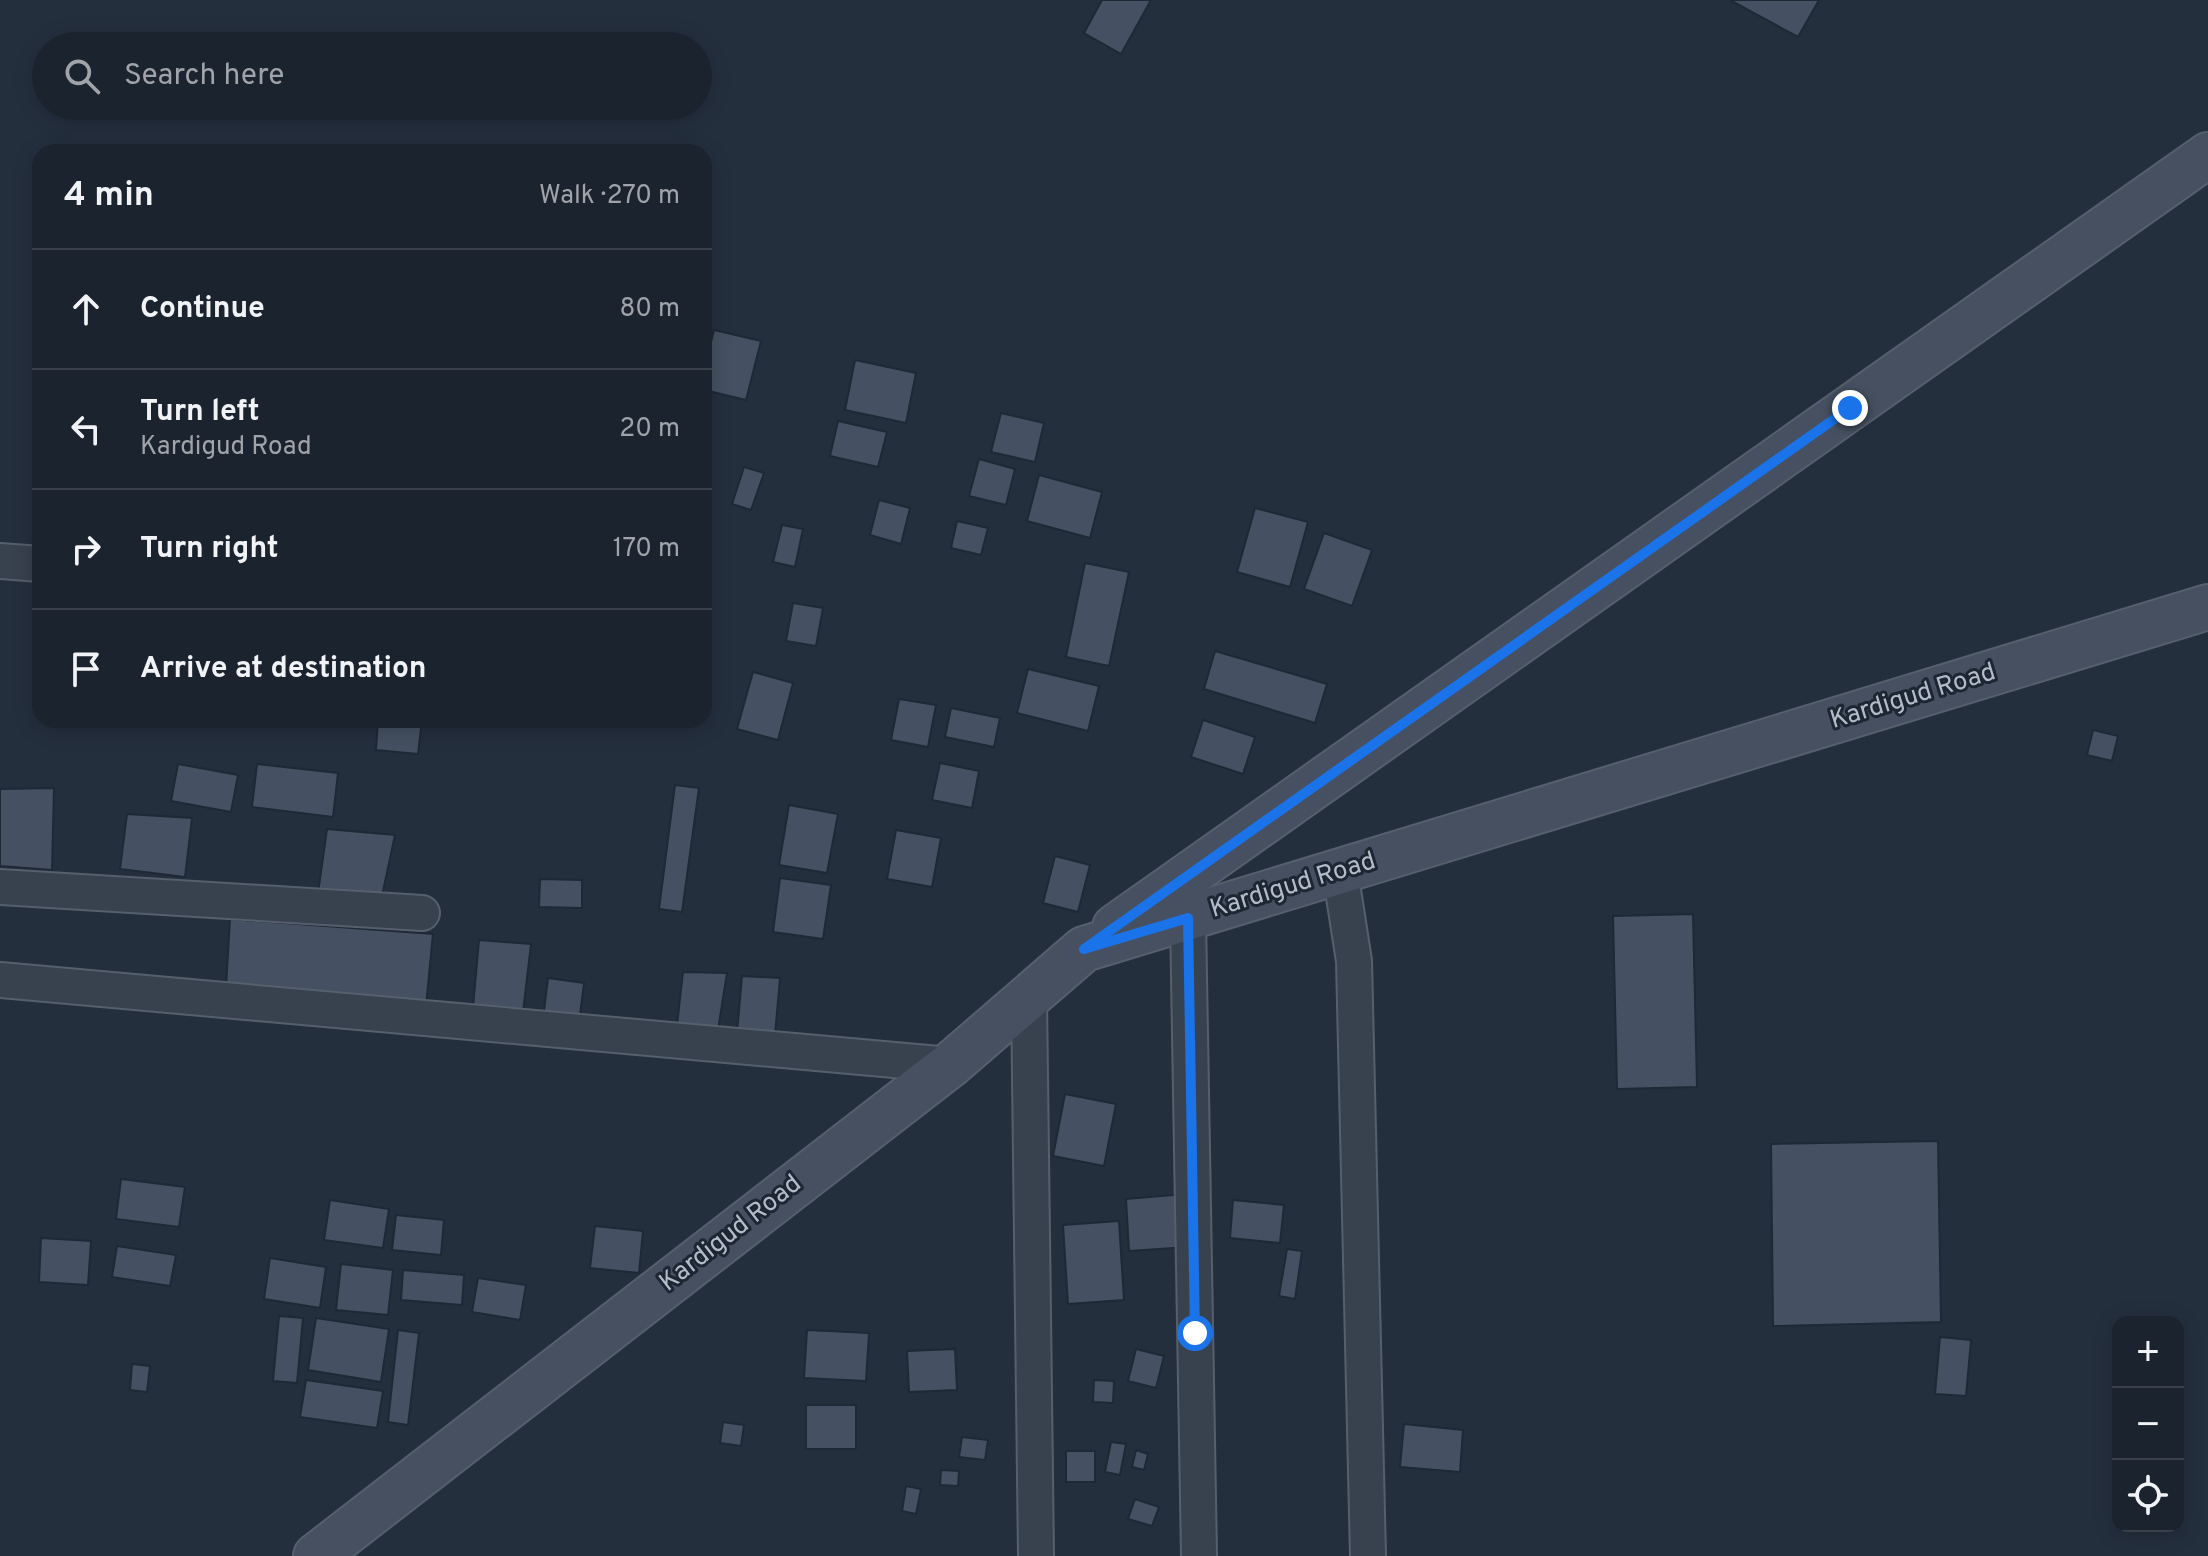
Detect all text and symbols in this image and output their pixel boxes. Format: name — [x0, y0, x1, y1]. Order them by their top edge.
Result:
search box — [32, 32, 712, 120]
icon: search — [60, 54, 104, 98]
text: Search here — [124, 58, 284, 95]
text: 4 min — [64, 175, 154, 218]
text: Walk · 270 m — [539, 180, 680, 213]
icon: ahead — [64, 287, 108, 331]
text: Continue — [140, 291, 265, 328]
text: 80 m — [620, 293, 680, 326]
route end — [1832, 390, 1868, 426]
text: Turn left — [140, 394, 260, 431]
icon: left — [64, 407, 108, 451]
text: 20 m — [619, 413, 680, 446]
text: Kardigud Road — [140, 431, 312, 464]
icon: right — [64, 527, 108, 571]
text: Turn right — [140, 531, 278, 568]
text: 170 m — [613, 533, 680, 566]
icon: arrive — [64, 647, 108, 691]
text: Arrive at destination — [140, 651, 426, 688]
street label: Kardigud Road — [1826, 656, 2000, 738]
street label: Kardigud Road — [1206, 845, 1380, 927]
street label: Kardigud Road — [653, 1168, 809, 1300]
route start — [1177, 1315, 1213, 1351]
map controls — [2112, 1316, 2184, 1532]
button: + — [2112, 1316, 2184, 1388]
button: − — [2112, 1388, 2184, 1460]
button: locate — [2112, 1460, 2184, 1532]

